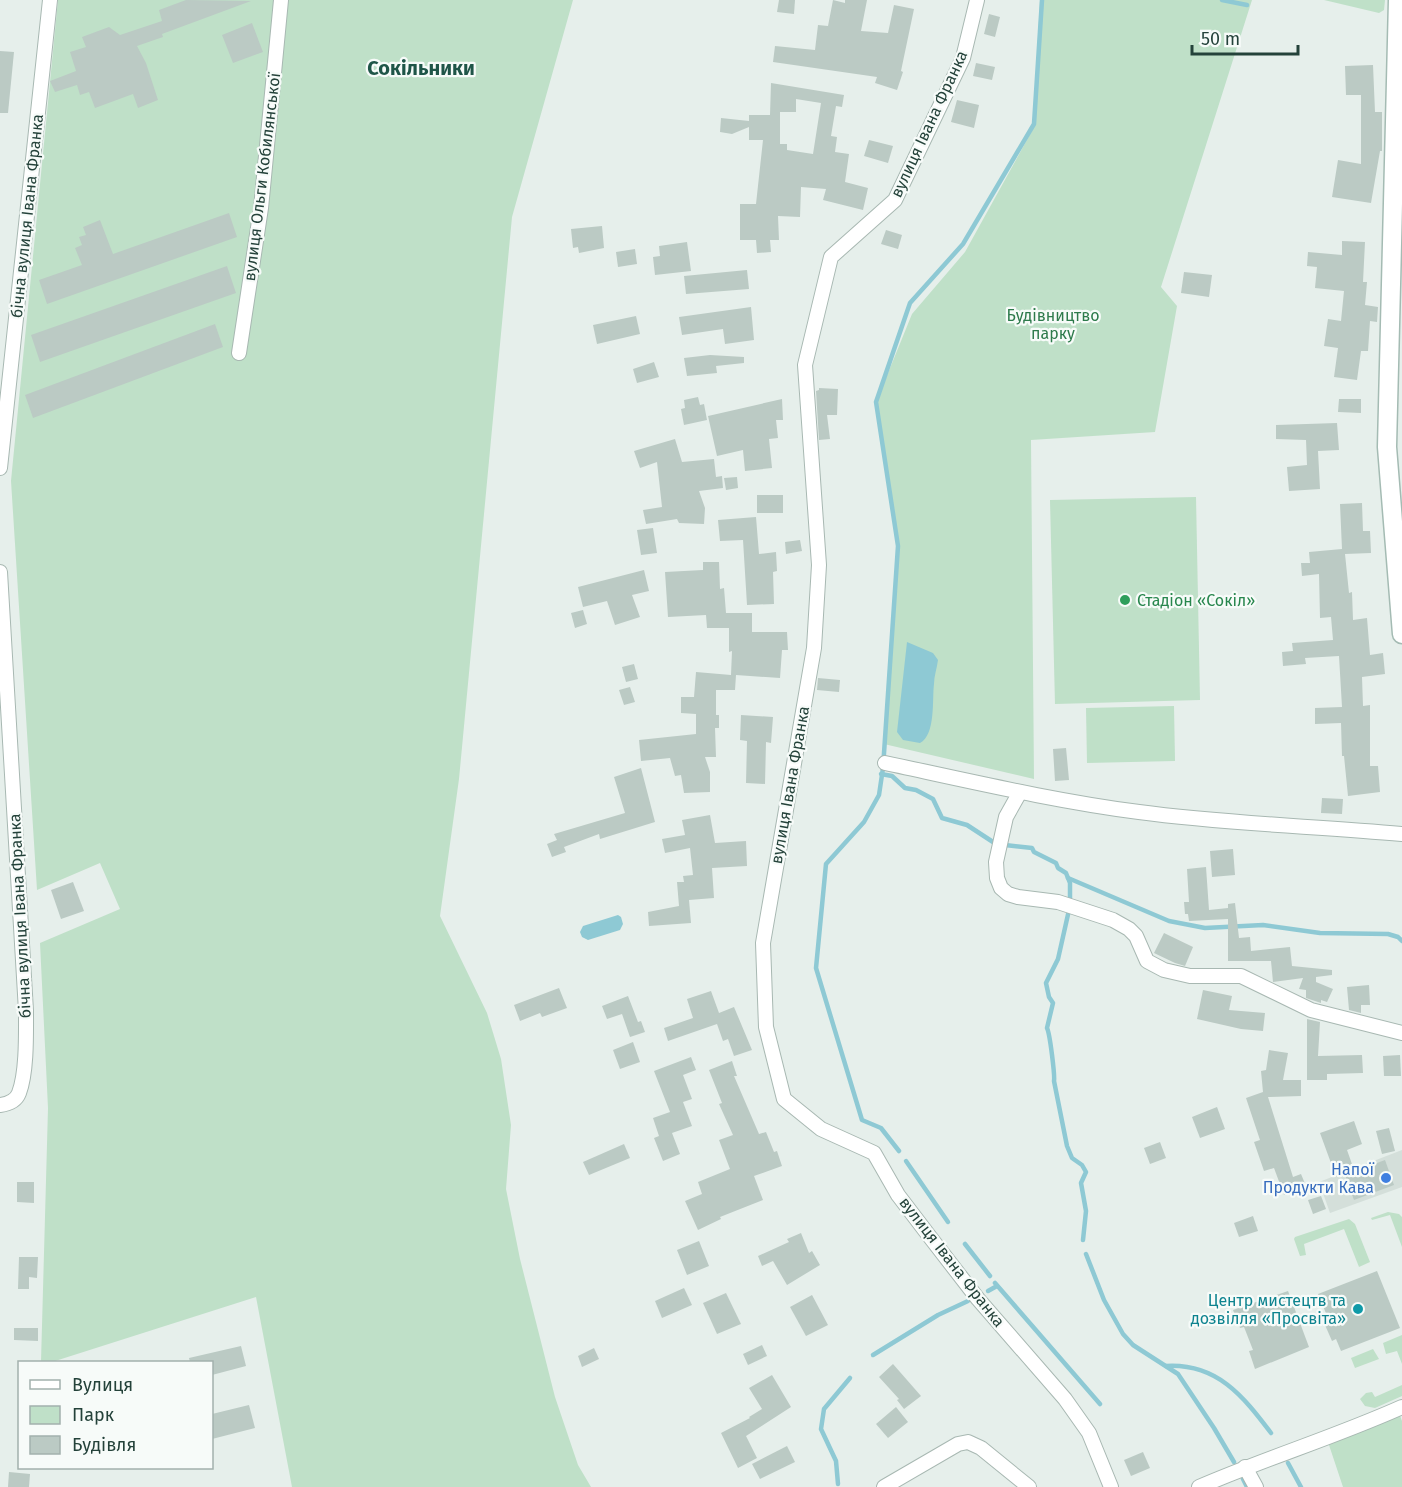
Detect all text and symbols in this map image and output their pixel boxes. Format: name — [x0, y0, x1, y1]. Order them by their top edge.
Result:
scale bar — [1192, 18, 1298, 56]
text: 50 m — [1201, 28, 1240, 50]
street label: вулиця Івана Франка — [887, 48, 971, 200]
district label: Сокільники — [367, 56, 475, 80]
street label: вулиця Ольги Кобилянської — [240, 71, 284, 282]
street label: бічна вулиця Івана Франка — [7, 113, 47, 319]
park label: Будівництво парку — [1006, 306, 1100, 343]
place label: Стадіон «Сокіл» — [1137, 591, 1255, 610]
marker: Стадіон «Сокіл» — [1118, 593, 1132, 607]
street label: вулиця Івана Франка — [767, 705, 813, 865]
street label: бічна вулиця Івана Франка — [5, 813, 35, 1019]
place label: Напої Продукти Кава — [1263, 1160, 1374, 1197]
marker: Напої Продукти Кава — [1379, 1171, 1393, 1185]
street label: вулиця Івана Франка — [895, 1193, 1009, 1331]
place label: Центр мистецтв та дозвілля «Просвіта» — [1191, 1291, 1346, 1328]
marker: Центр мистецтв та дозвілля «Просвіта» — [1351, 1302, 1365, 1316]
legend — [18, 1361, 213, 1469]
text: Вулиця — [72, 1374, 133, 1396]
text: Парк — [72, 1404, 115, 1426]
text: Будівля — [72, 1434, 136, 1456]

